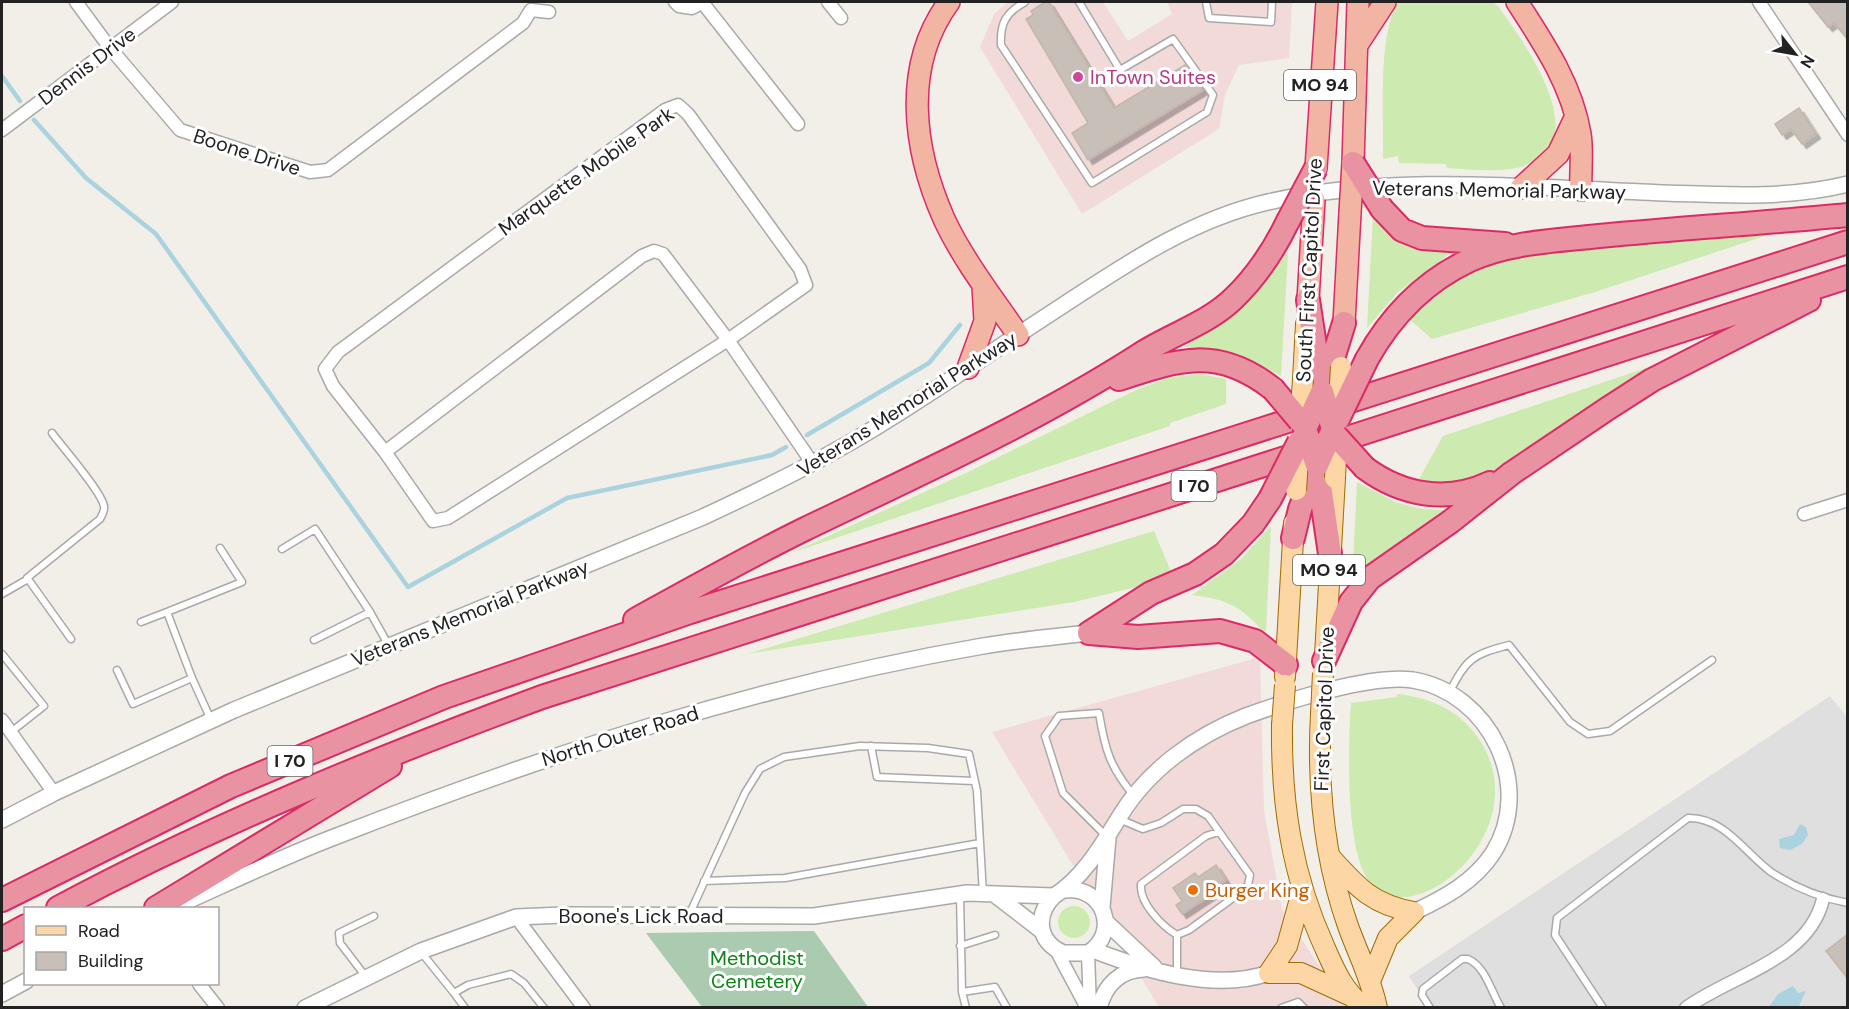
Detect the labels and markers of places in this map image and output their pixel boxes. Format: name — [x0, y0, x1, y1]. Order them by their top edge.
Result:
place label: InTown Suites — [1090, 64, 1216, 90]
marker: InTown Suites — [1071, 70, 1085, 84]
place label: Burger King — [1205, 877, 1310, 903]
marker: Burger King — [1186, 883, 1200, 897]

